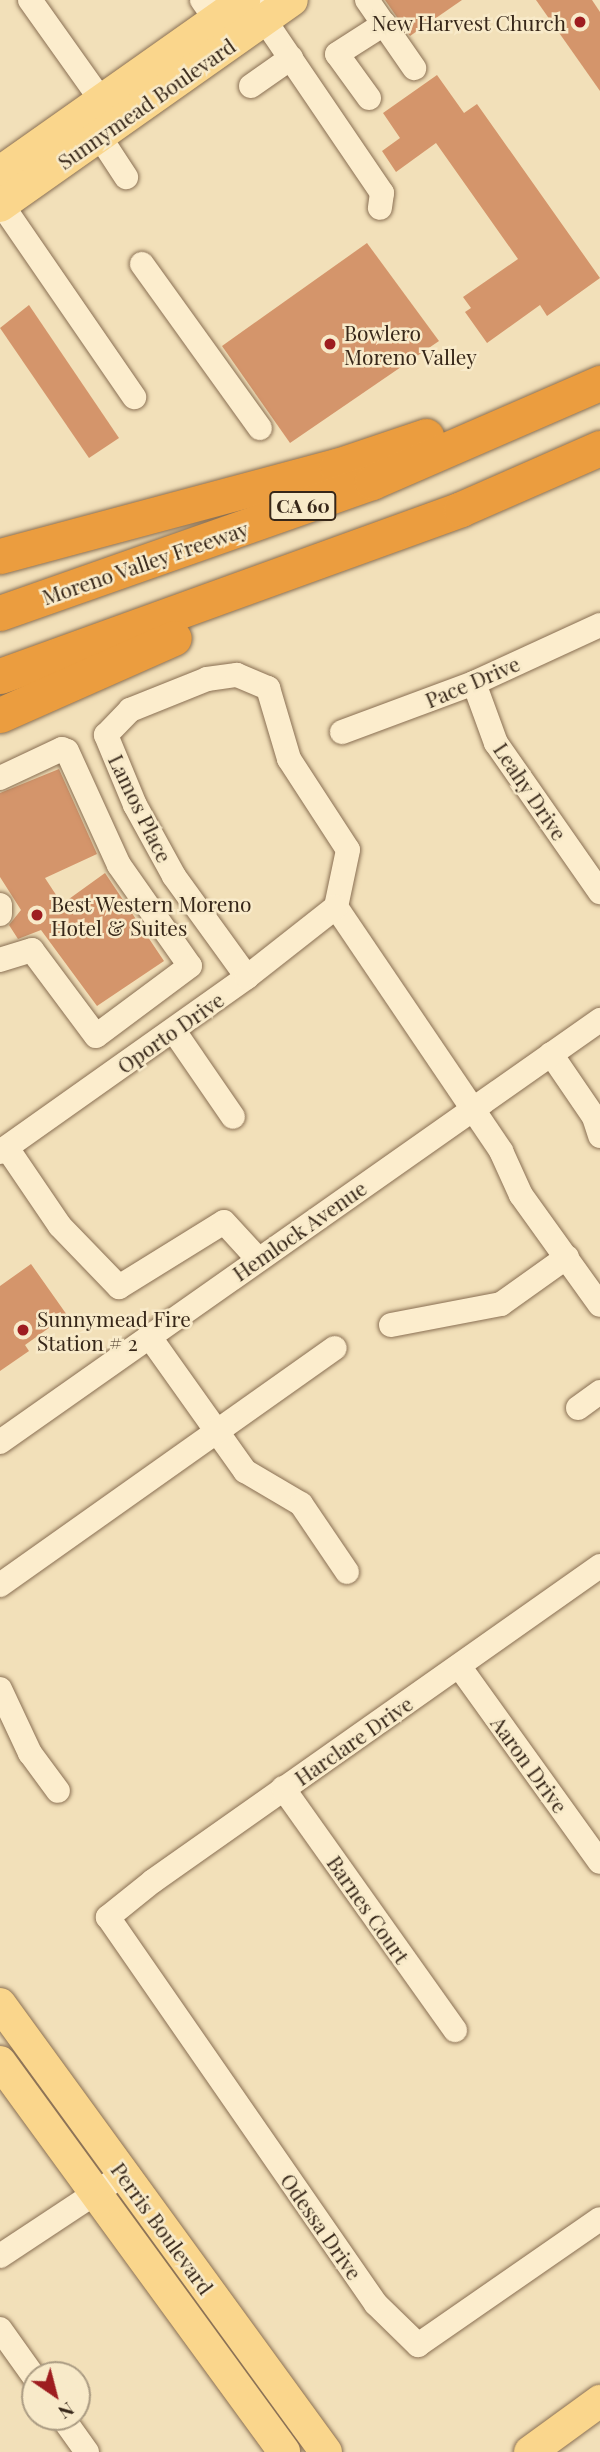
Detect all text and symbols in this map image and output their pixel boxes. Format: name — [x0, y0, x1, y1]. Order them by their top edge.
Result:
place label: New Harvest Church — [371, 9, 566, 35]
marker: New Harvest Church — [572, 14, 588, 30]
street label: Sunnymead Boulevard — [52, 32, 240, 174]
place label: Bowlero Moreno Valley — [344, 319, 477, 369]
marker: Bowlero Moreno Valley — [322, 336, 338, 352]
road number: CA 60 — [268, 491, 338, 522]
street label: Moreno Valley Freeway — [38, 515, 252, 609]
street label: Pace Drive — [421, 650, 523, 712]
street label: Leahy Drive — [489, 737, 573, 845]
street label: Lamos Place — [104, 750, 178, 866]
place label: Best Western Moreno Hotel & Suites — [51, 890, 253, 940]
marker: Best Western Moreno Hotel & Suites — [29, 907, 45, 923]
street label: Oporto Drive — [112, 986, 228, 1078]
street label: Hemlock Avenue — [227, 1174, 371, 1286]
place label: Sunnymead Fire Station # 2 — [37, 1305, 191, 1355]
marker: Sunnymead Fire Station # 2 — [15, 1322, 31, 1338]
street label: Harclare Drive — [289, 1690, 417, 1790]
street label: Aaron Drive — [487, 1711, 573, 1817]
street label: Barnes Court — [323, 1850, 415, 1968]
street label: Perris Boulevard — [107, 2157, 219, 2299]
street label: Odessa Drive — [276, 2168, 368, 2284]
north arrow — [21, 2361, 91, 2431]
text: N — [54, 2397, 80, 2426]

